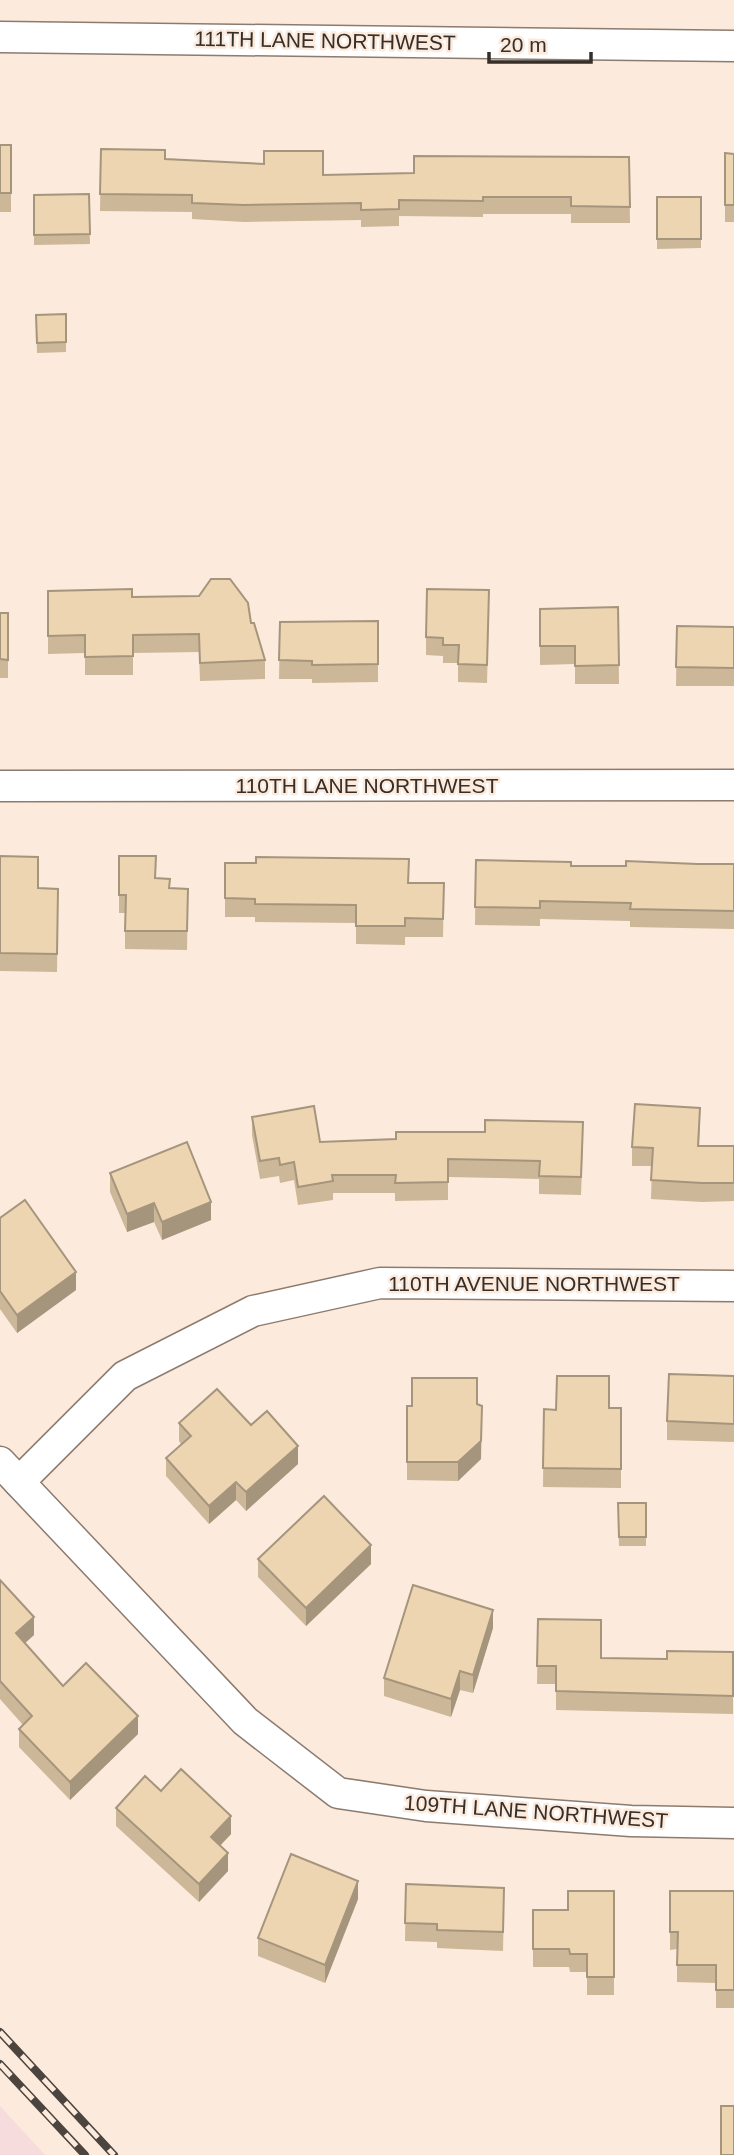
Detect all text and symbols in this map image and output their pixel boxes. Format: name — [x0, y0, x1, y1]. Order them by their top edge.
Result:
scale bar — [489, 21, 590, 65]
street label: 111TH LANE NORTHWEST — [194, 27, 456, 54]
text: 20 m — [500, 33, 547, 56]
street label: 110TH LANE NORTHWEST — [236, 774, 499, 797]
street label: 110TH AVENUE NORTHWEST — [388, 1272, 680, 1295]
street label: 109TH LANE NORTHWEST — [403, 1791, 669, 1832]

